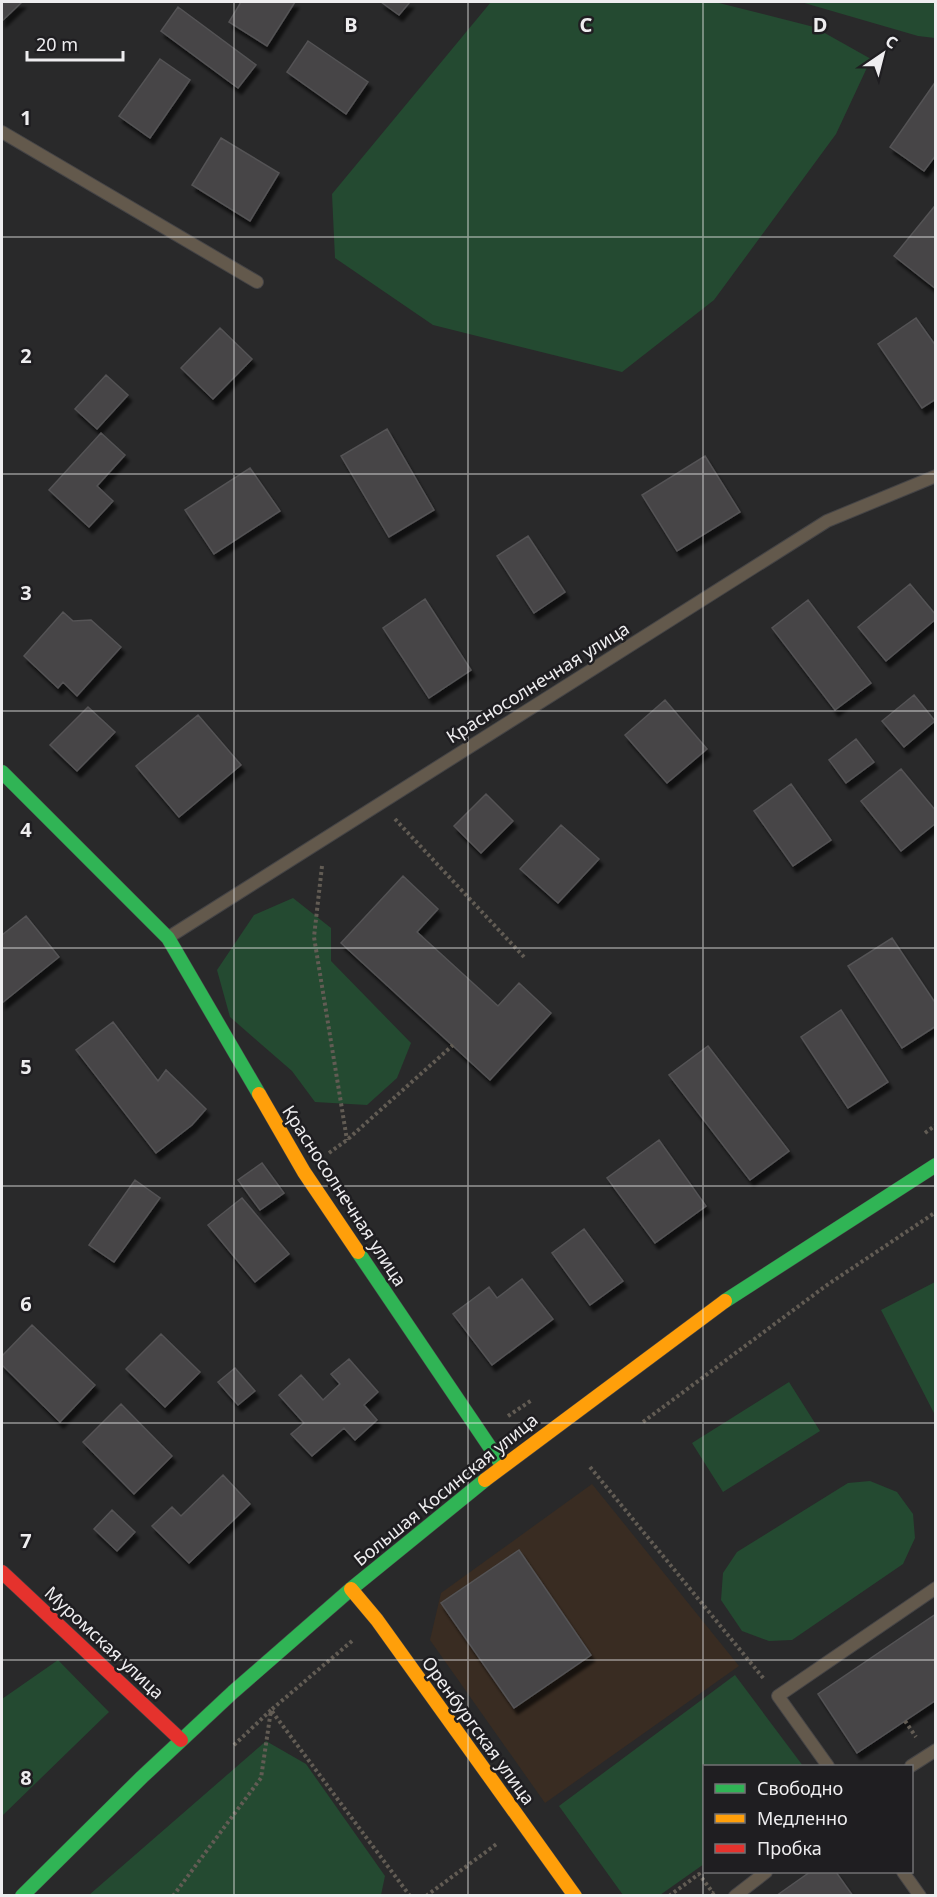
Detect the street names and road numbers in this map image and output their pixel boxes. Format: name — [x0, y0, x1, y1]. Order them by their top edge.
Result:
street label: Красносолнечная улица — [442, 616, 633, 748]
street label: Красносолнечная улица — [277, 1100, 412, 1291]
street label: Большая Косинская улица — [348, 1407, 542, 1571]
street label: Муромская улица — [40, 1581, 170, 1704]
street label: Оренбургская улица — [417, 1651, 541, 1809]

